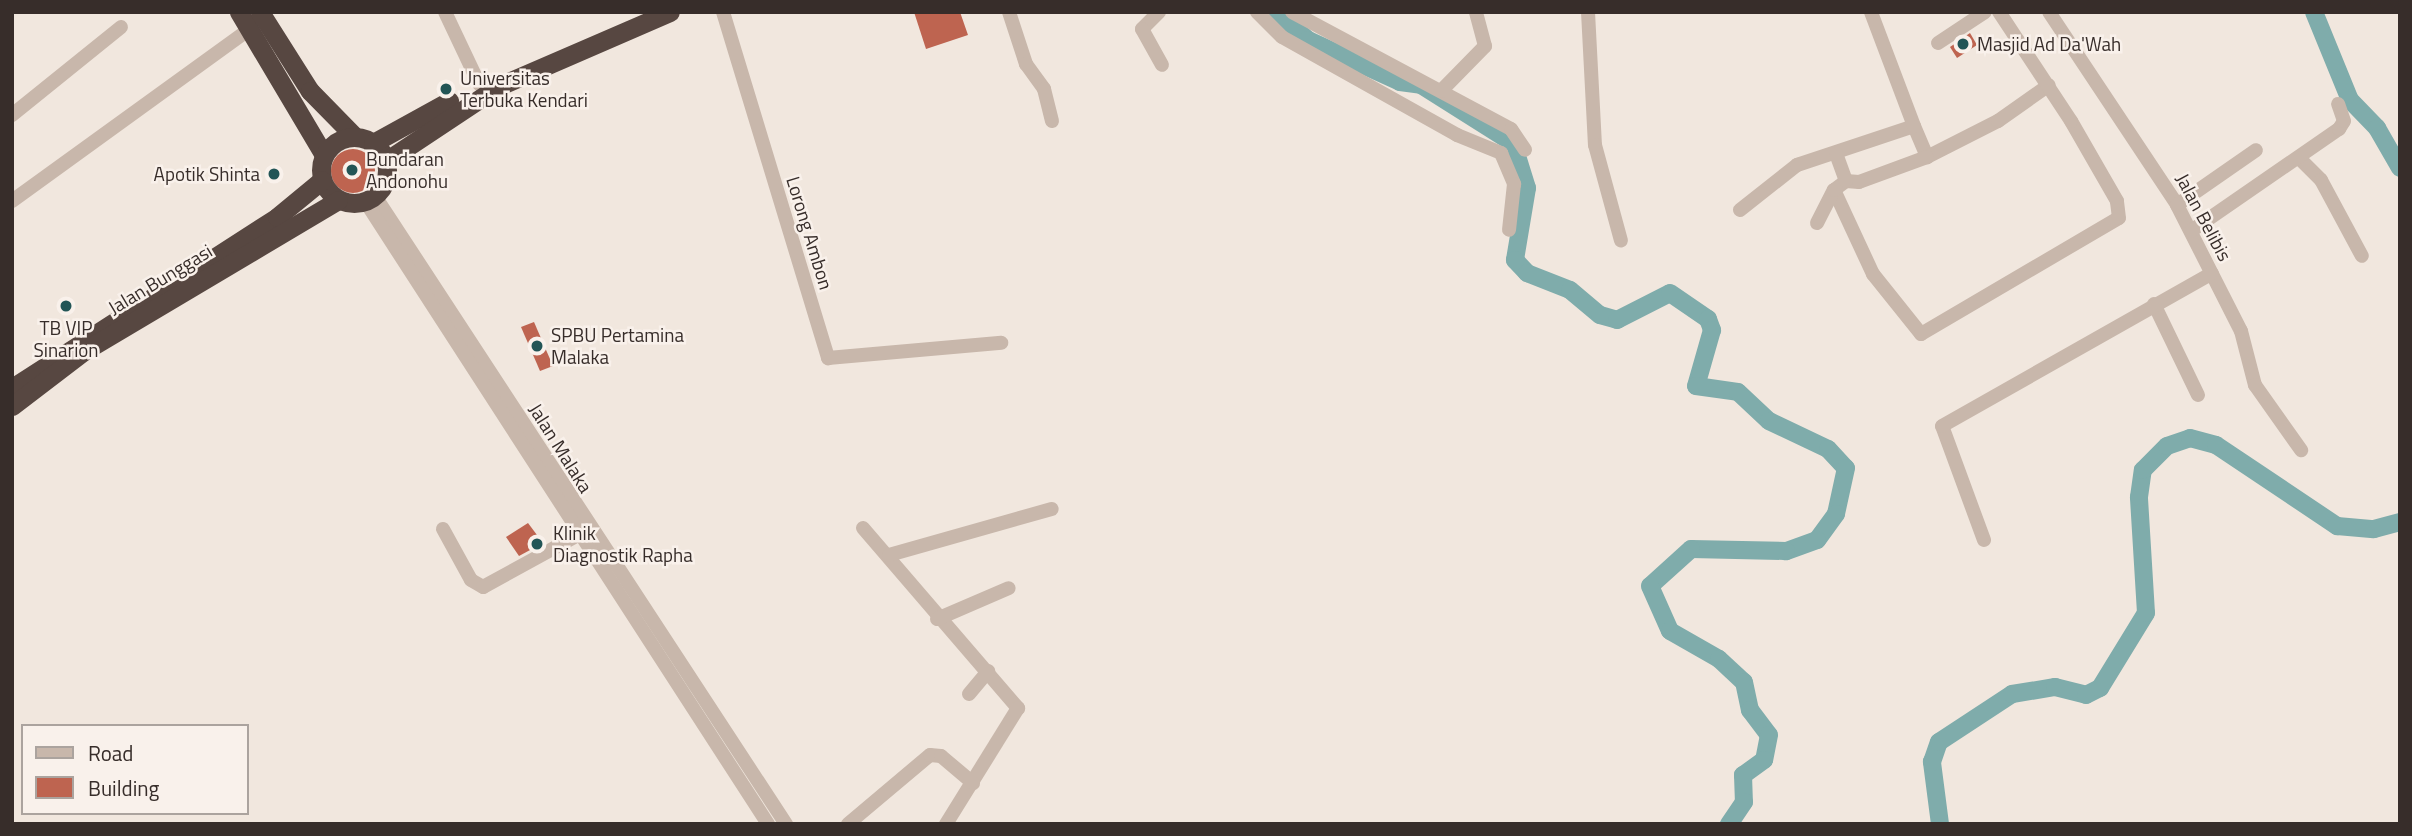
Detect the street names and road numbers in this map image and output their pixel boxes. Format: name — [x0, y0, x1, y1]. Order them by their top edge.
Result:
street label: Jalan Belibis — [2171, 169, 2237, 265]
street label: Lorong Ambon — [782, 174, 838, 292]
street label: Jalan Bunggasi — [104, 239, 216, 319]
street label: Jalan Malaka — [525, 399, 597, 497]

